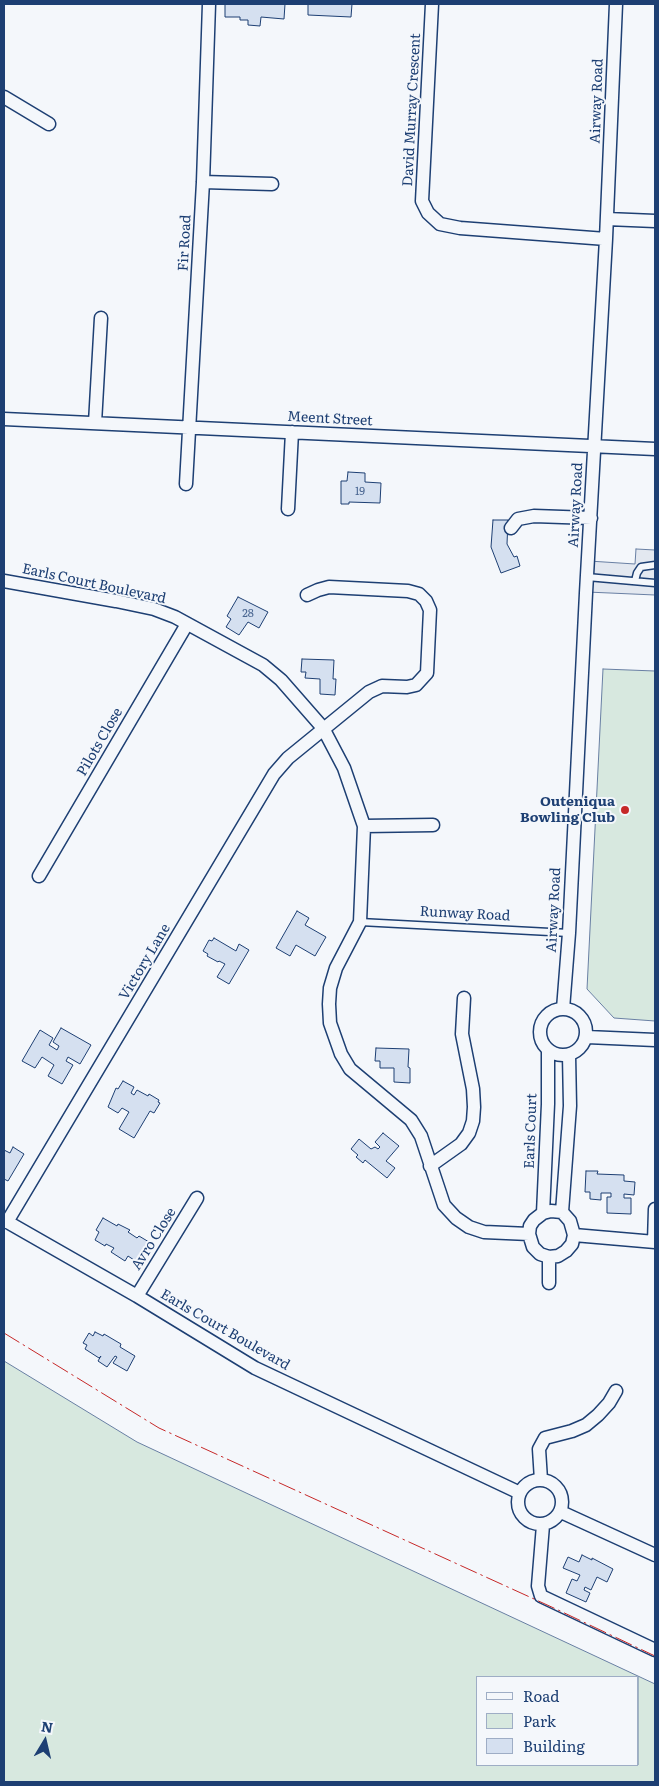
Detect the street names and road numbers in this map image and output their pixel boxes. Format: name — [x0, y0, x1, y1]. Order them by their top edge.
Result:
street label: David Murray Crescent — [400, 33, 424, 187]
street label: Airway Road — [587, 58, 607, 144]
street label: Fir Road — [175, 214, 195, 272]
street label: Meent Street — [287, 408, 373, 430]
street label: Airway Road — [565, 462, 587, 548]
street label: Earls Court Boulevard — [20, 561, 168, 607]
street label: Pilots Close — [74, 705, 126, 779]
street label: Airway Road — [543, 867, 565, 953]
street label: Runway Road — [419, 903, 511, 925]
street label: Victory Lane — [116, 921, 174, 1003]
street label: Earls Court — [521, 1093, 541, 1169]
street label: Avro Close — [128, 1205, 180, 1273]
street label: Earls Court Boulevard — [157, 1286, 293, 1374]

